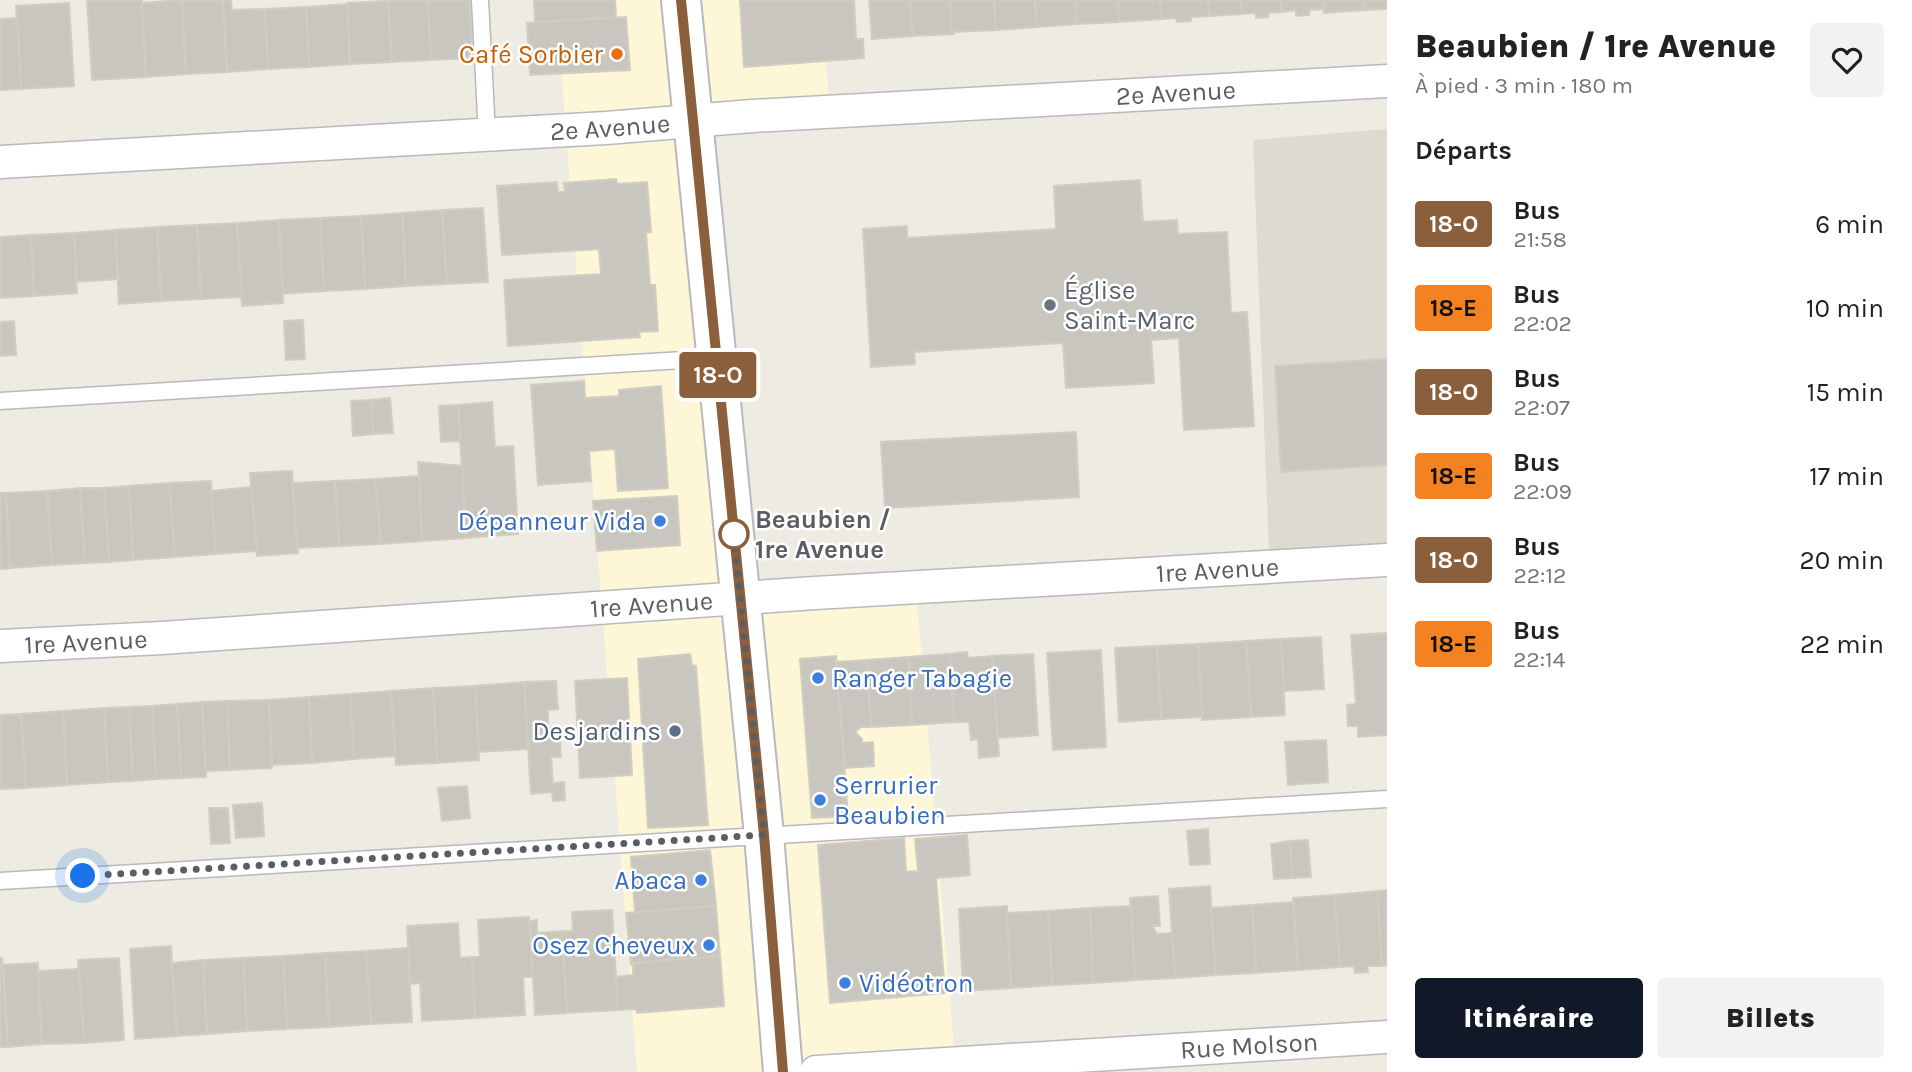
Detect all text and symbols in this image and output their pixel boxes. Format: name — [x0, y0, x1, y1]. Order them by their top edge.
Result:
button: heart — [1810, 23, 1884, 97]
text: Beaubien / 1re Avenue — [1415, 27, 1776, 65]
place label: Café Sorbier — [459, 39, 604, 70]
marker: Café Sorbier — [609, 46, 625, 62]
text: À pied · 3 min · 180 m — [1415, 72, 1633, 99]
street label: 2e Avenue — [1115, 74, 1237, 112]
street label: 2e Avenue — [549, 108, 671, 147]
text: Départs — [1415, 135, 1512, 166]
text: Bus — [1513, 195, 1560, 226]
text: 6 min — [1815, 209, 1884, 240]
text: 18-O — [1429, 210, 1478, 238]
text: 21:58 — [1513, 226, 1567, 253]
place label: Église Saint-Marc — [1064, 274, 1195, 336]
text: Bus — [1513, 279, 1560, 310]
text: 10 min — [1806, 293, 1884, 324]
text: 18-E — [1430, 294, 1477, 322]
marker: Église Saint-Marc — [1042, 297, 1058, 313]
text: 22:02 — [1513, 310, 1572, 337]
line badge: 18-O — [669, 352, 767, 398]
text: 18-O — [693, 361, 743, 389]
text: Bus — [1513, 363, 1560, 394]
text: 15 min — [1807, 377, 1884, 408]
text: 18-O — [1429, 378, 1478, 406]
text: 22:07 — [1513, 394, 1570, 421]
text: Bus — [1513, 447, 1560, 478]
text: 17 min — [1809, 461, 1884, 492]
text: 18-E — [1430, 462, 1477, 490]
text: 22:09 — [1513, 478, 1572, 505]
place label: Beaubien / 1re Avenue — [755, 504, 890, 565]
place label: Dépanneur Vida — [458, 506, 646, 537]
marker: Dépanneur Vida — [652, 513, 668, 529]
marker: Beaubien / 1re Avenue — [719, 519, 749, 549]
text: Bus — [1513, 531, 1560, 562]
text: 20 min — [1800, 545, 1884, 576]
text: 18-O — [1429, 546, 1478, 574]
street label: 1re Avenue — [1155, 551, 1280, 589]
text: 22:12 — [1513, 562, 1566, 589]
street label: 1re Avenue — [589, 585, 714, 624]
text: Bus — [1513, 615, 1560, 646]
street label: 1re Avenue — [24, 624, 148, 661]
text: 22 min — [1800, 629, 1884, 660]
text: 18-E — [1430, 630, 1477, 658]
text: 22:14 — [1513, 646, 1565, 673]
place label: Ranger Tabagie — [832, 663, 1012, 694]
marker: Ranger Tabagie — [810, 670, 826, 686]
place label: Desjardins — [532, 716, 661, 747]
marker: Desjardins — [667, 723, 683, 739]
place label: Serrurier Beaubien — [834, 770, 946, 831]
marker: Serrurier Beaubien — [812, 792, 828, 808]
your location — [65, 858, 100, 893]
place label: Abaca — [615, 865, 687, 896]
marker: Abaca — [693, 872, 709, 888]
place label: Osez Cheveux — [532, 930, 695, 961]
marker: Osez Cheveux — [701, 937, 717, 953]
place label: Vidéotron — [859, 968, 973, 999]
marker: Vidéotron — [837, 975, 853, 991]
button: Itinéraire — [1415, 978, 1643, 1058]
button: Billets — [1657, 978, 1884, 1058]
street label: Rue Molson — [1179, 1026, 1319, 1066]

